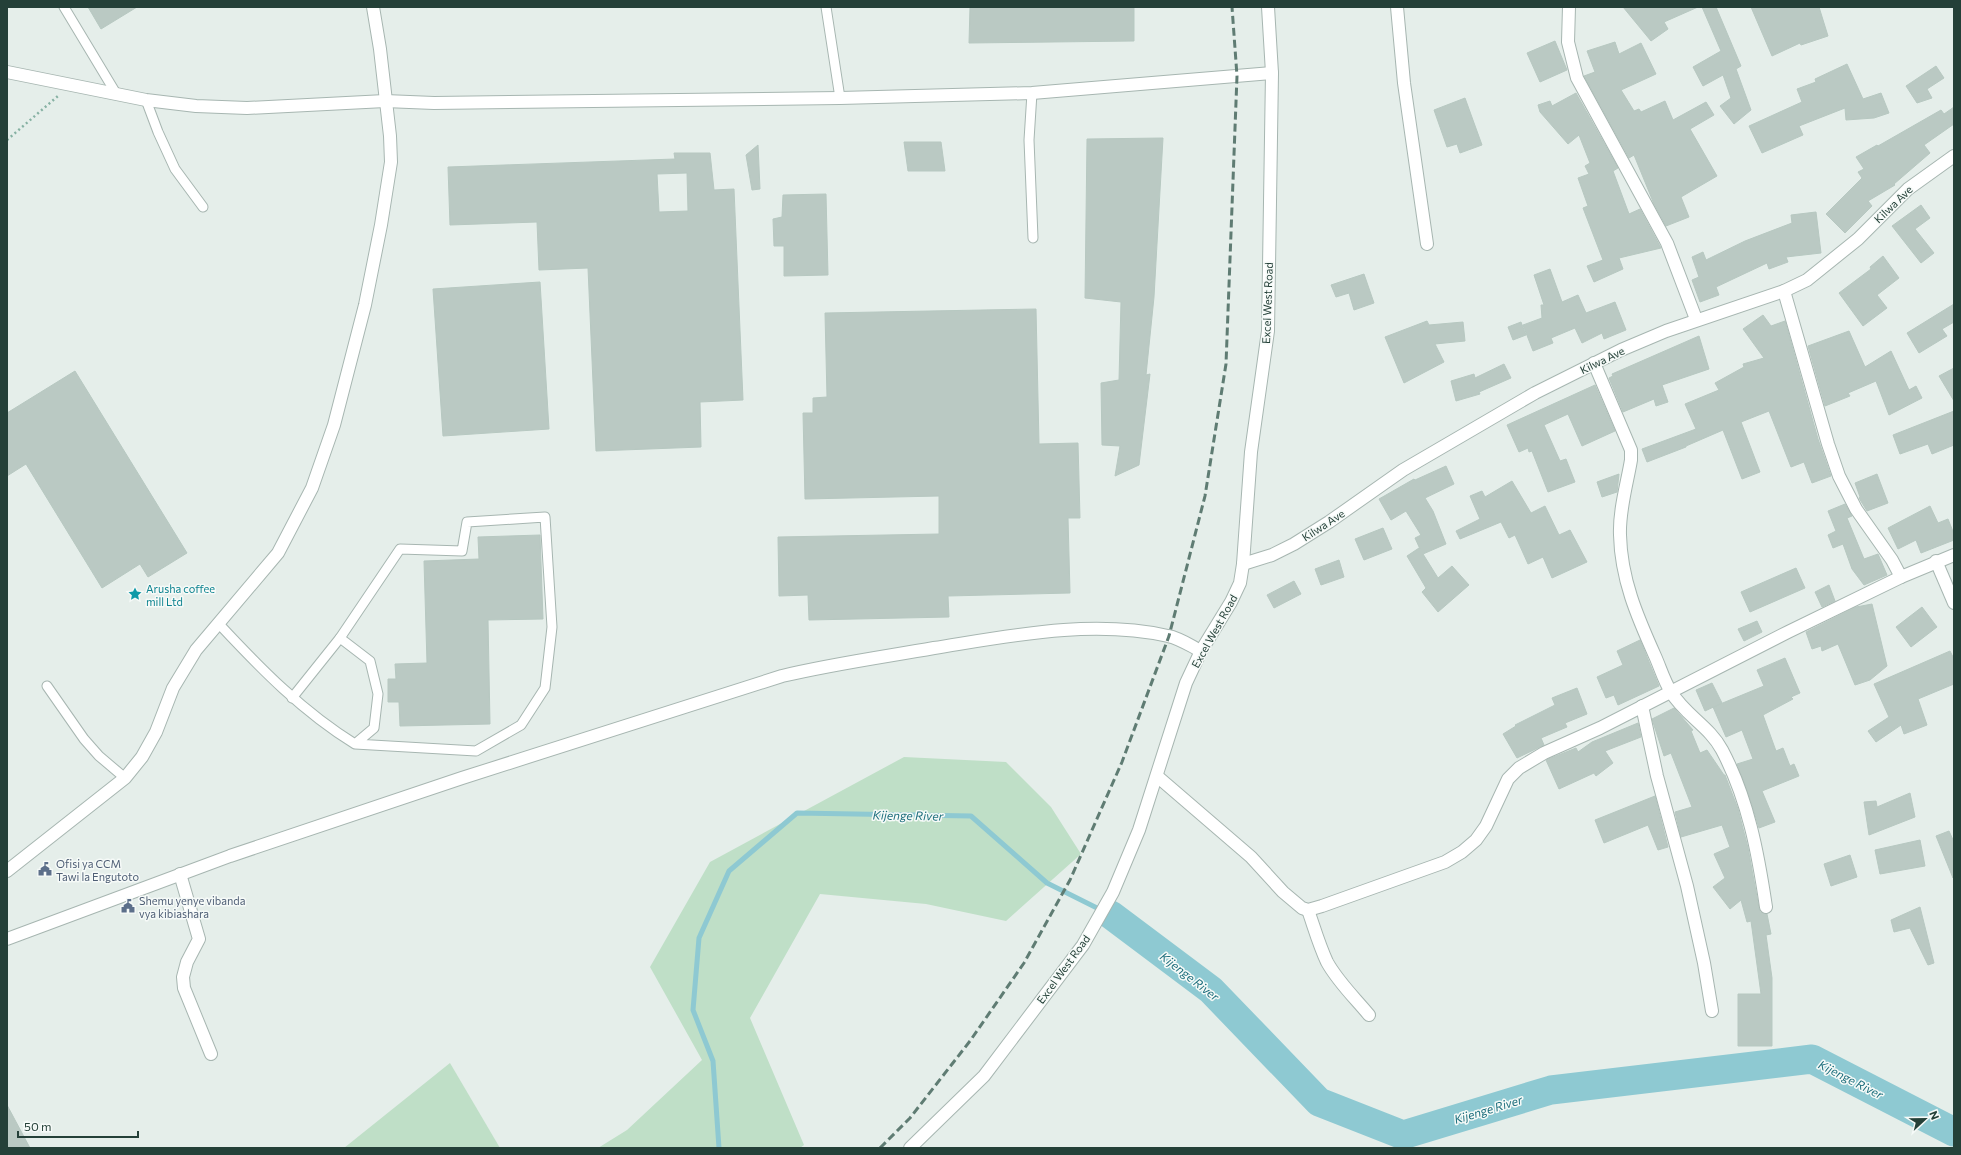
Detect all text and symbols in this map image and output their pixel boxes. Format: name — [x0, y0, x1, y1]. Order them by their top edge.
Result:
street label: Kilwa Ave — [1871, 183, 1915, 225]
street label: Excel West Road — [1259, 262, 1275, 344]
street label: Kilwa Ave — [1578, 344, 1627, 376]
street label: Kilwa Ave — [1299, 506, 1347, 544]
place label: Arusha coffee mill Ltd — [146, 582, 215, 608]
place icon: Arusha coffee mill Ltd — [127, 586, 143, 602]
street label: Excel West Road — [1188, 592, 1240, 670]
water label: Kijenge River — [873, 807, 945, 823]
place label: Ofisi ya CCM Tawi la Engutoto — [56, 857, 139, 883]
public building icon: Ofisi ya CCM Tawi la Engutoto — [37, 861, 53, 877]
place label: Shemu yenye vibanda vya kibiashara — [139, 894, 245, 920]
public building icon: Shemu yenye vibanda vya kibiashara — [120, 898, 136, 914]
street label: Excel West Road — [1034, 932, 1092, 1006]
water label: Kijenge River — [1158, 949, 1223, 1004]
water label: Kijenge River — [1816, 1057, 1887, 1102]
water label: Kijenge River — [1452, 1092, 1525, 1126]
north arrow — [1905, 1099, 1945, 1139]
text: N — [1927, 1109, 1942, 1121]
scale bar — [18, 1113, 138, 1139]
text: 50 m — [24, 1119, 52, 1133]

